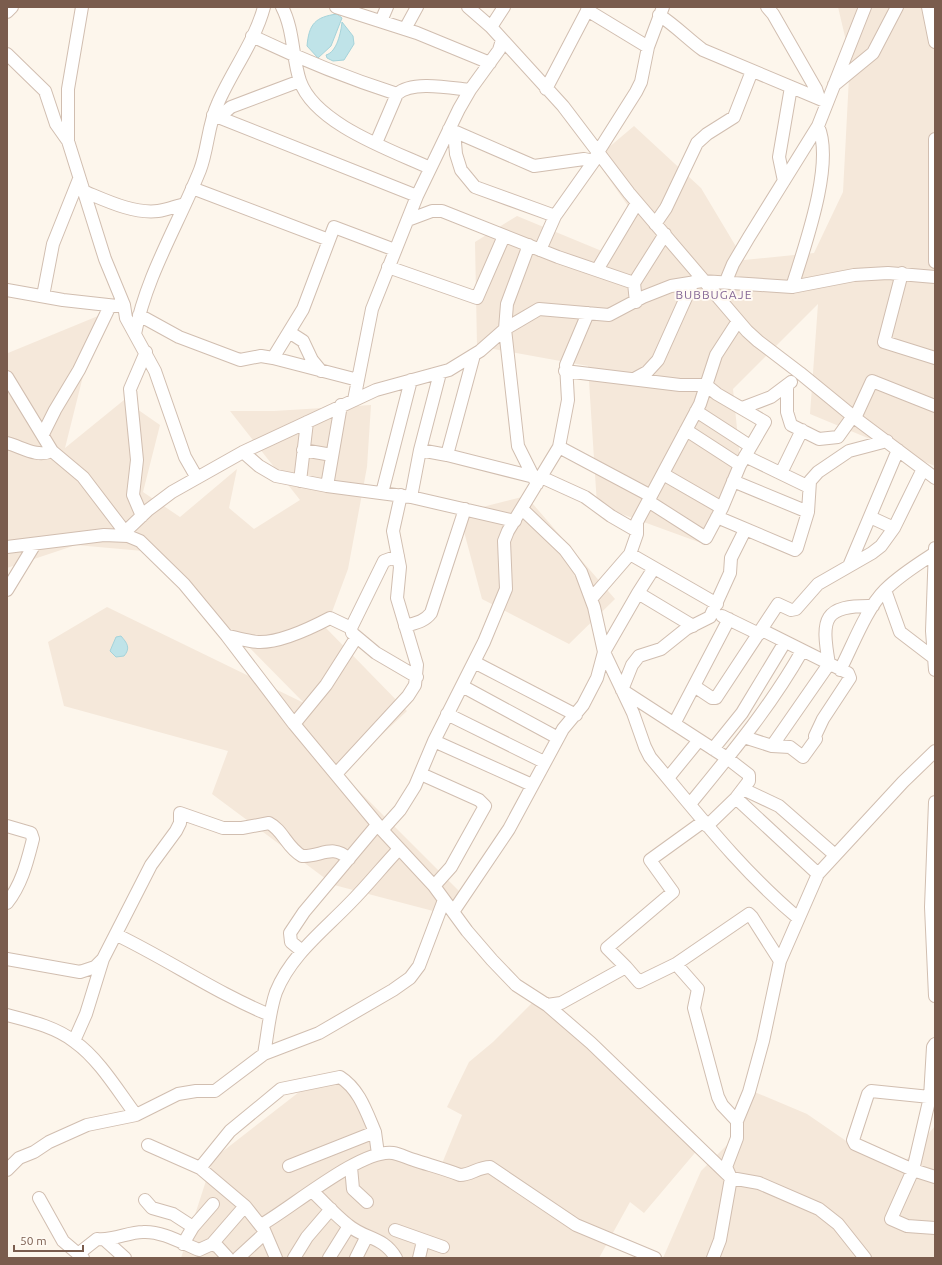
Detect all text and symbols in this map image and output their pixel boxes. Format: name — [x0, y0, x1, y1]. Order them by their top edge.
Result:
district label: BUBBUGAJE — [676, 288, 753, 301]
scale bar — [14, 1227, 83, 1253]
text: 50 m — [20, 1234, 47, 1247]

